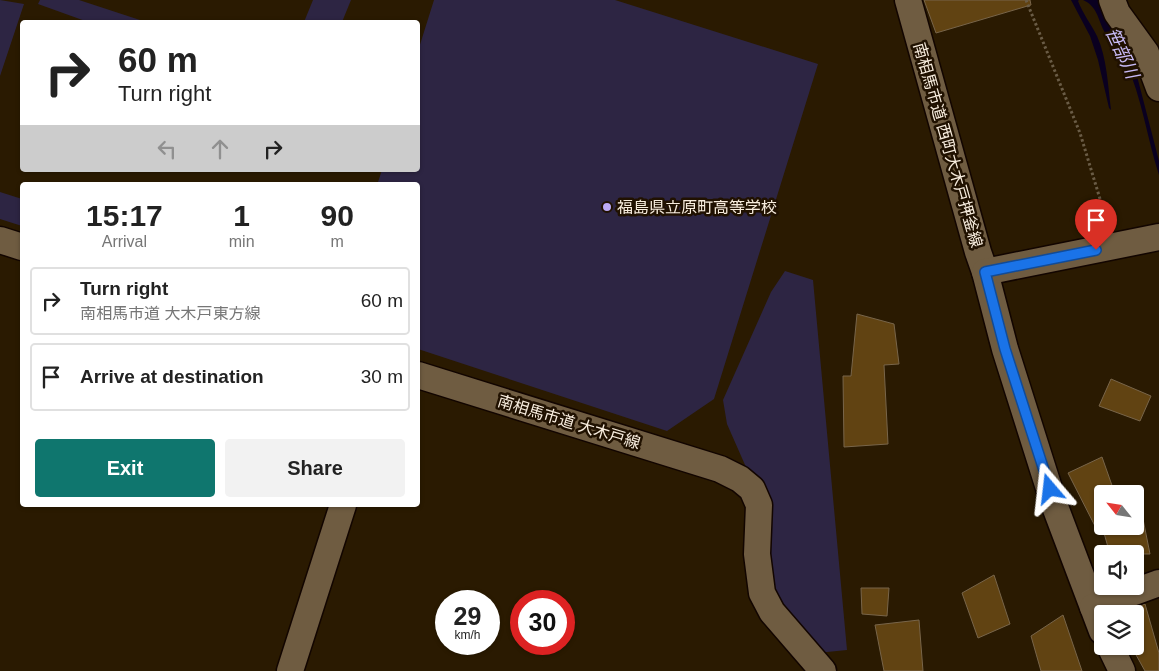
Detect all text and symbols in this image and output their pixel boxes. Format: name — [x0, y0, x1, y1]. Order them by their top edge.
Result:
water label: 笹部川 — [1102, 24, 1143, 84]
icon: right — [35, 40, 100, 105]
text: 60 m — [118, 40, 198, 79]
street label: 南相馬市道 西町大木戸押釜線 — [911, 41, 985, 249]
text: Turn right — [118, 81, 211, 106]
icon: left — [153, 135, 181, 163]
icon: ahead — [206, 135, 234, 163]
icon: right — [259, 135, 287, 163]
text: 15:17 — [86, 199, 163, 232]
text: 1 — [233, 199, 250, 232]
text: 90 — [321, 199, 354, 232]
place label: 福島県立原町高等学校 — [617, 199, 777, 216]
pin — [1075, 199, 1117, 250]
marker: 福島県立原町高等学校 — [601, 201, 613, 213]
icon: arrive — [1082, 206, 1110, 234]
text: Arrival — [102, 233, 147, 250]
text: min — [229, 233, 255, 250]
text: m — [331, 233, 344, 250]
text: Turn right — [80, 278, 168, 299]
icon: right — [37, 287, 65, 315]
text: 60 m — [361, 290, 403, 311]
text: 南相馬市道 大木戸東方線 — [80, 305, 260, 322]
icon: arrive — [37, 363, 65, 391]
text: Arrive at destination — [80, 366, 264, 387]
text: 30 m — [361, 366, 403, 387]
street label: 南相馬市道 大木戸線 — [496, 392, 642, 452]
button: Exit — [35, 439, 215, 497]
button: Share — [225, 439, 405, 497]
position arrow — [1023, 462, 1075, 514]
north arrow — [1094, 485, 1144, 535]
map controls — [1094, 485, 1144, 655]
button: sound — [1094, 545, 1144, 595]
speed limit sign: 30 — [510, 590, 575, 655]
text: 29 — [454, 602, 481, 630]
button: layers — [1094, 605, 1144, 655]
text: km/h — [454, 628, 481, 642]

